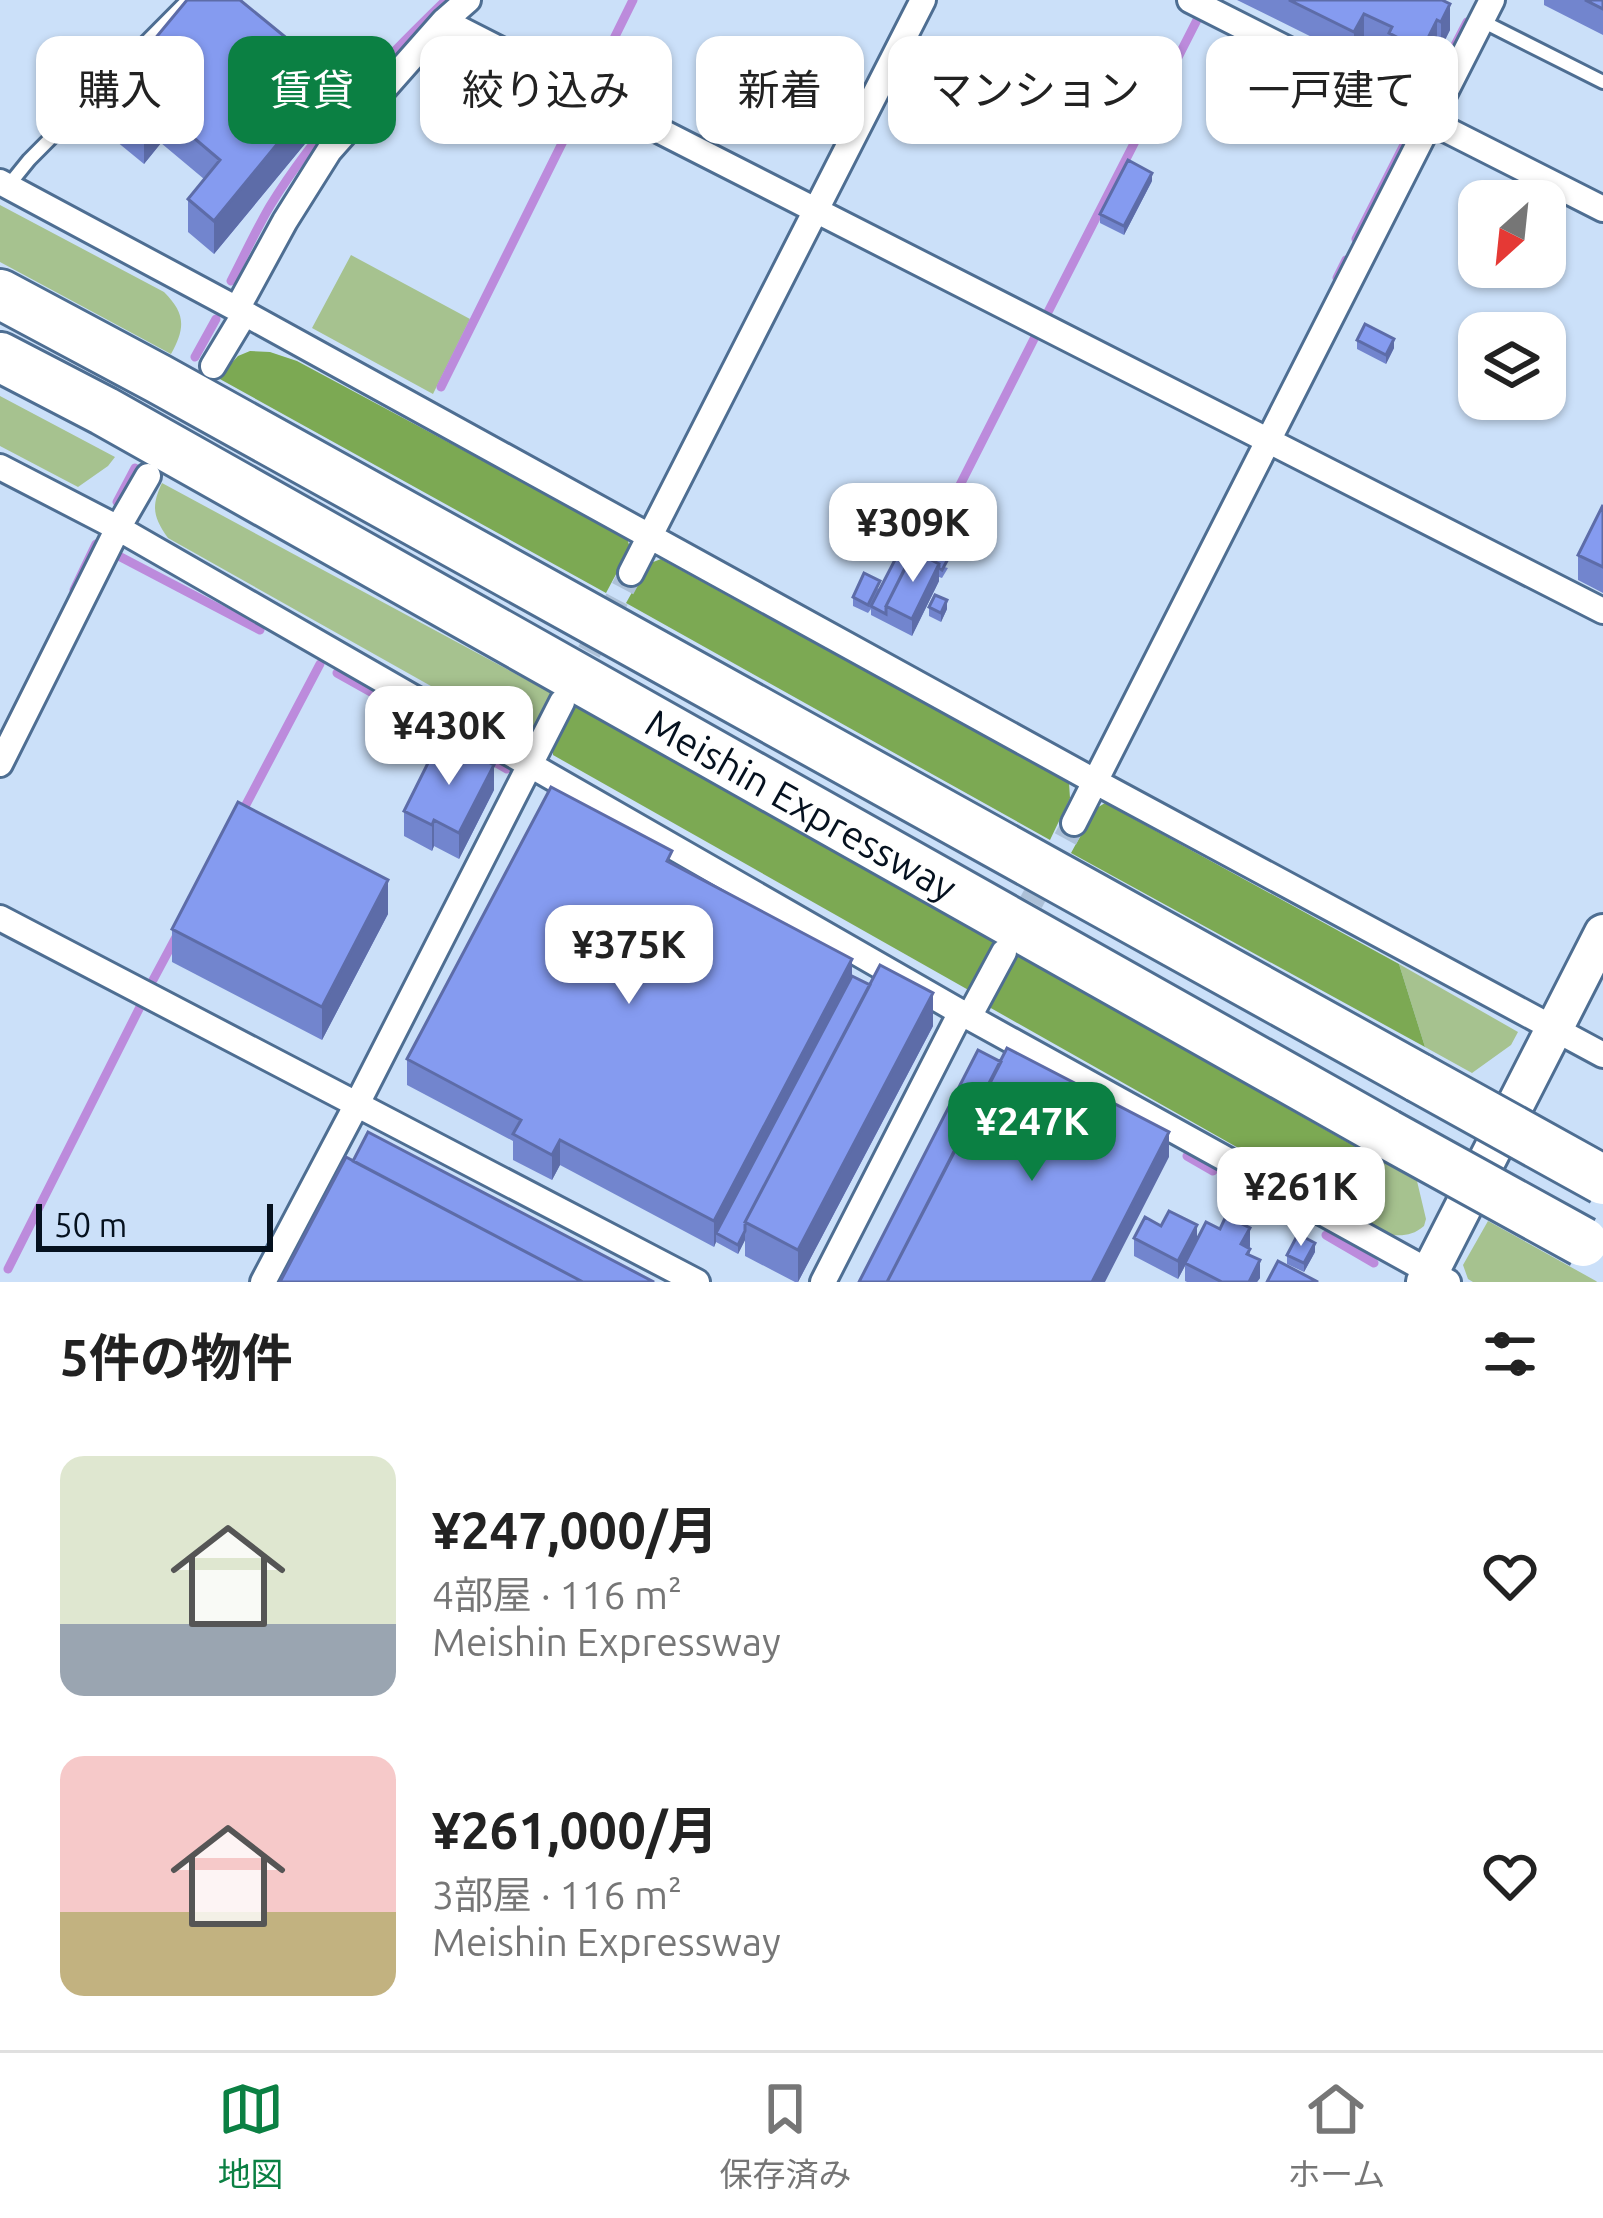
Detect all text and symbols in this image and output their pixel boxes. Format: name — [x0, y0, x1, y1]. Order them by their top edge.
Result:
chip: 購入 — [36, 36, 204, 144]
chip: 賃貸 — [228, 36, 396, 144]
chip: 絞り込み — [420, 36, 672, 144]
chip: 新着 — [696, 36, 864, 144]
chip: マンション — [888, 36, 1182, 144]
chip: 一戸建て — [1206, 36, 1458, 144]
north arrow — [1458, 180, 1566, 288]
map controls — [1458, 180, 1566, 420]
button: layers — [1458, 312, 1566, 420]
pin: ¥309K — [829, 483, 997, 585]
text: ¥309K — [856, 500, 970, 543]
pin: ¥430K — [365, 686, 533, 788]
street label: Meishin Expressway — [639, 700, 964, 909]
text: ¥430K — [392, 703, 506, 746]
pin: ¥375K — [545, 905, 713, 1007]
text: ¥375K — [572, 922, 686, 965]
pin: ¥247K — [948, 1082, 1116, 1184]
text: ¥247K — [975, 1099, 1089, 1142]
pin: ¥261K — [1217, 1147, 1385, 1249]
text: ¥261K — [1244, 1164, 1358, 1207]
scale bar — [36, 1198, 273, 1251]
text: 50 m — [54, 1206, 127, 1243]
icon: filters — [1477, 1321, 1543, 1387]
text: 5件の物件 — [60, 1328, 293, 1386]
text: ¥247,000/月 — [432, 1501, 718, 1559]
icon: home — [156, 1504, 300, 1648]
icon: heart — [1477, 1543, 1543, 1609]
text: 4部屋 · 116 m² — [432, 1573, 682, 1616]
text: Meishin Expressway — [432, 1620, 781, 1663]
text: ¥261,000/月 — [432, 1801, 718, 1859]
icon: home — [156, 1804, 300, 1948]
icon: heart — [1477, 1843, 1543, 1909]
text: 3部屋 · 116 m² — [432, 1873, 682, 1916]
text: Meishin Expressway — [432, 1920, 781, 1963]
tab: 地図 — [218, 2076, 284, 2196]
tab: 保存済み — [719, 2076, 851, 2196]
tab: ホーム — [1287, 2076, 1385, 2196]

